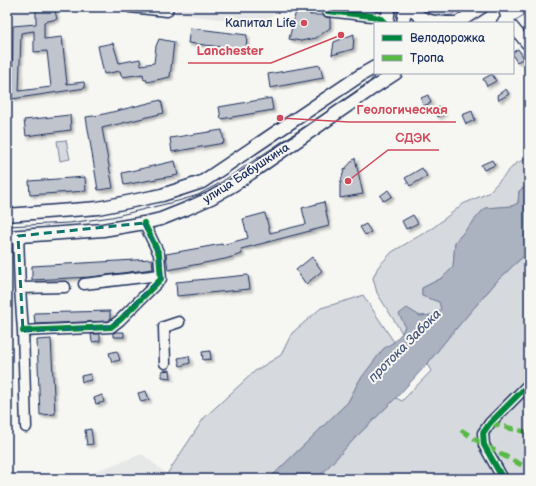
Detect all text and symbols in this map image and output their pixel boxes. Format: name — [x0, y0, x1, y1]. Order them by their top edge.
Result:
place label: Капитал Life — [225, 16, 296, 31]
marker: Капитал Life — [299, 18, 309, 28]
legend — [374, 22, 514, 74]
text: Велодорожка — [410, 31, 485, 46]
callout: Lanchester — [188, 38, 271, 63]
text: Lanchester — [197, 43, 264, 59]
text: Тропа — [410, 51, 444, 66]
callout: Геологическая — [349, 97, 456, 122]
text: Геологическая — [356, 102, 448, 118]
callout: СДЭК — [388, 125, 439, 150]
text: СДЭК — [395, 130, 431, 146]
street label: улица Бабушкина — [200, 140, 292, 207]
water label: протока Забока — [365, 306, 445, 385]

